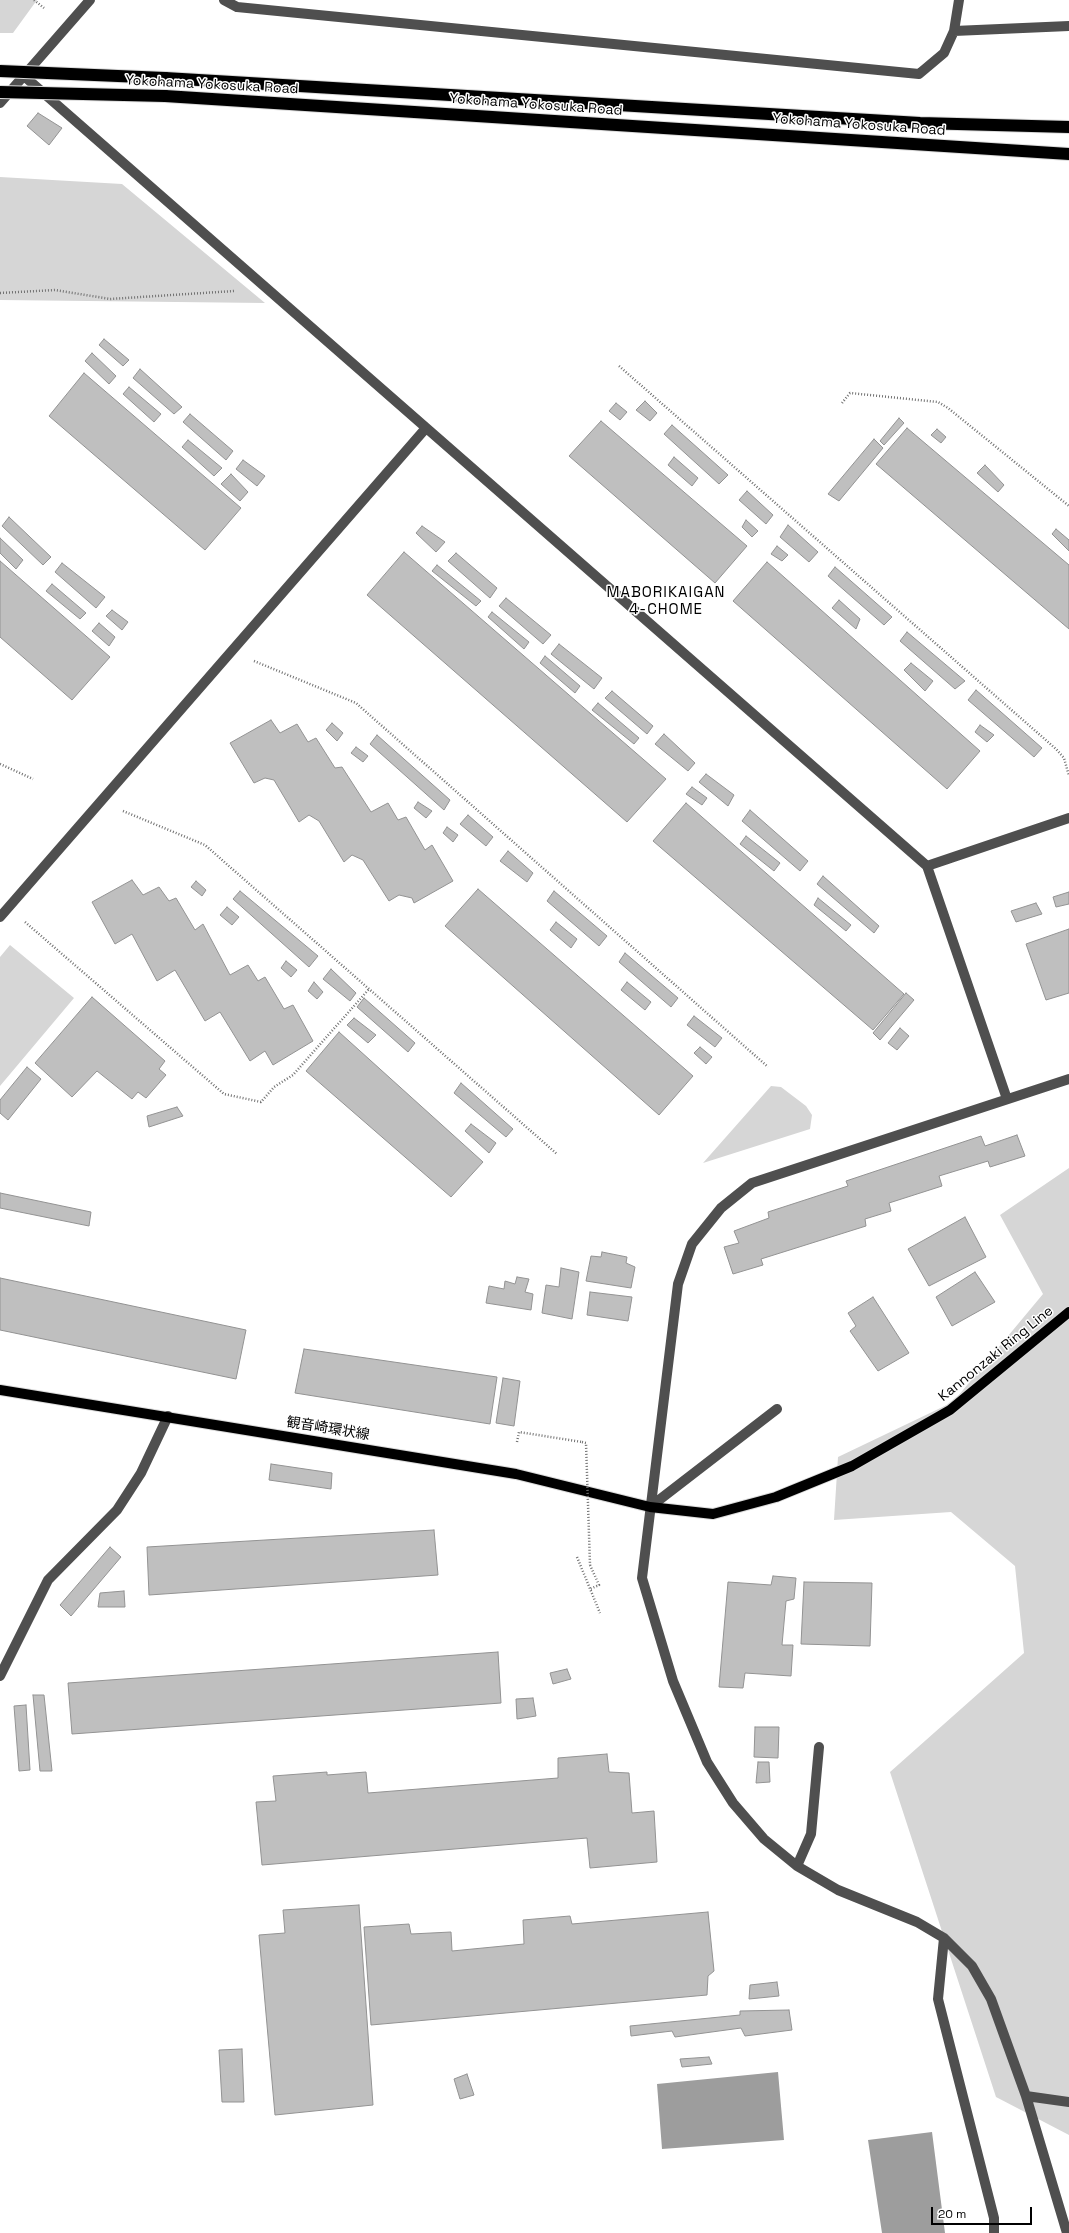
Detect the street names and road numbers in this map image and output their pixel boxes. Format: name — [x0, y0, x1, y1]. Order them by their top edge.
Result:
street label: Yokohama Yokosuka Road — [125, 72, 299, 98]
street label: Yokohama Yokosuka Road — [449, 91, 623, 119]
street label: Yokohama Yokosuka Road — [772, 111, 946, 139]
street label: Kannonzaki Ring Line — [935, 1303, 1057, 1405]
street label: 観音崎環状線 — [285, 1414, 371, 1444]

